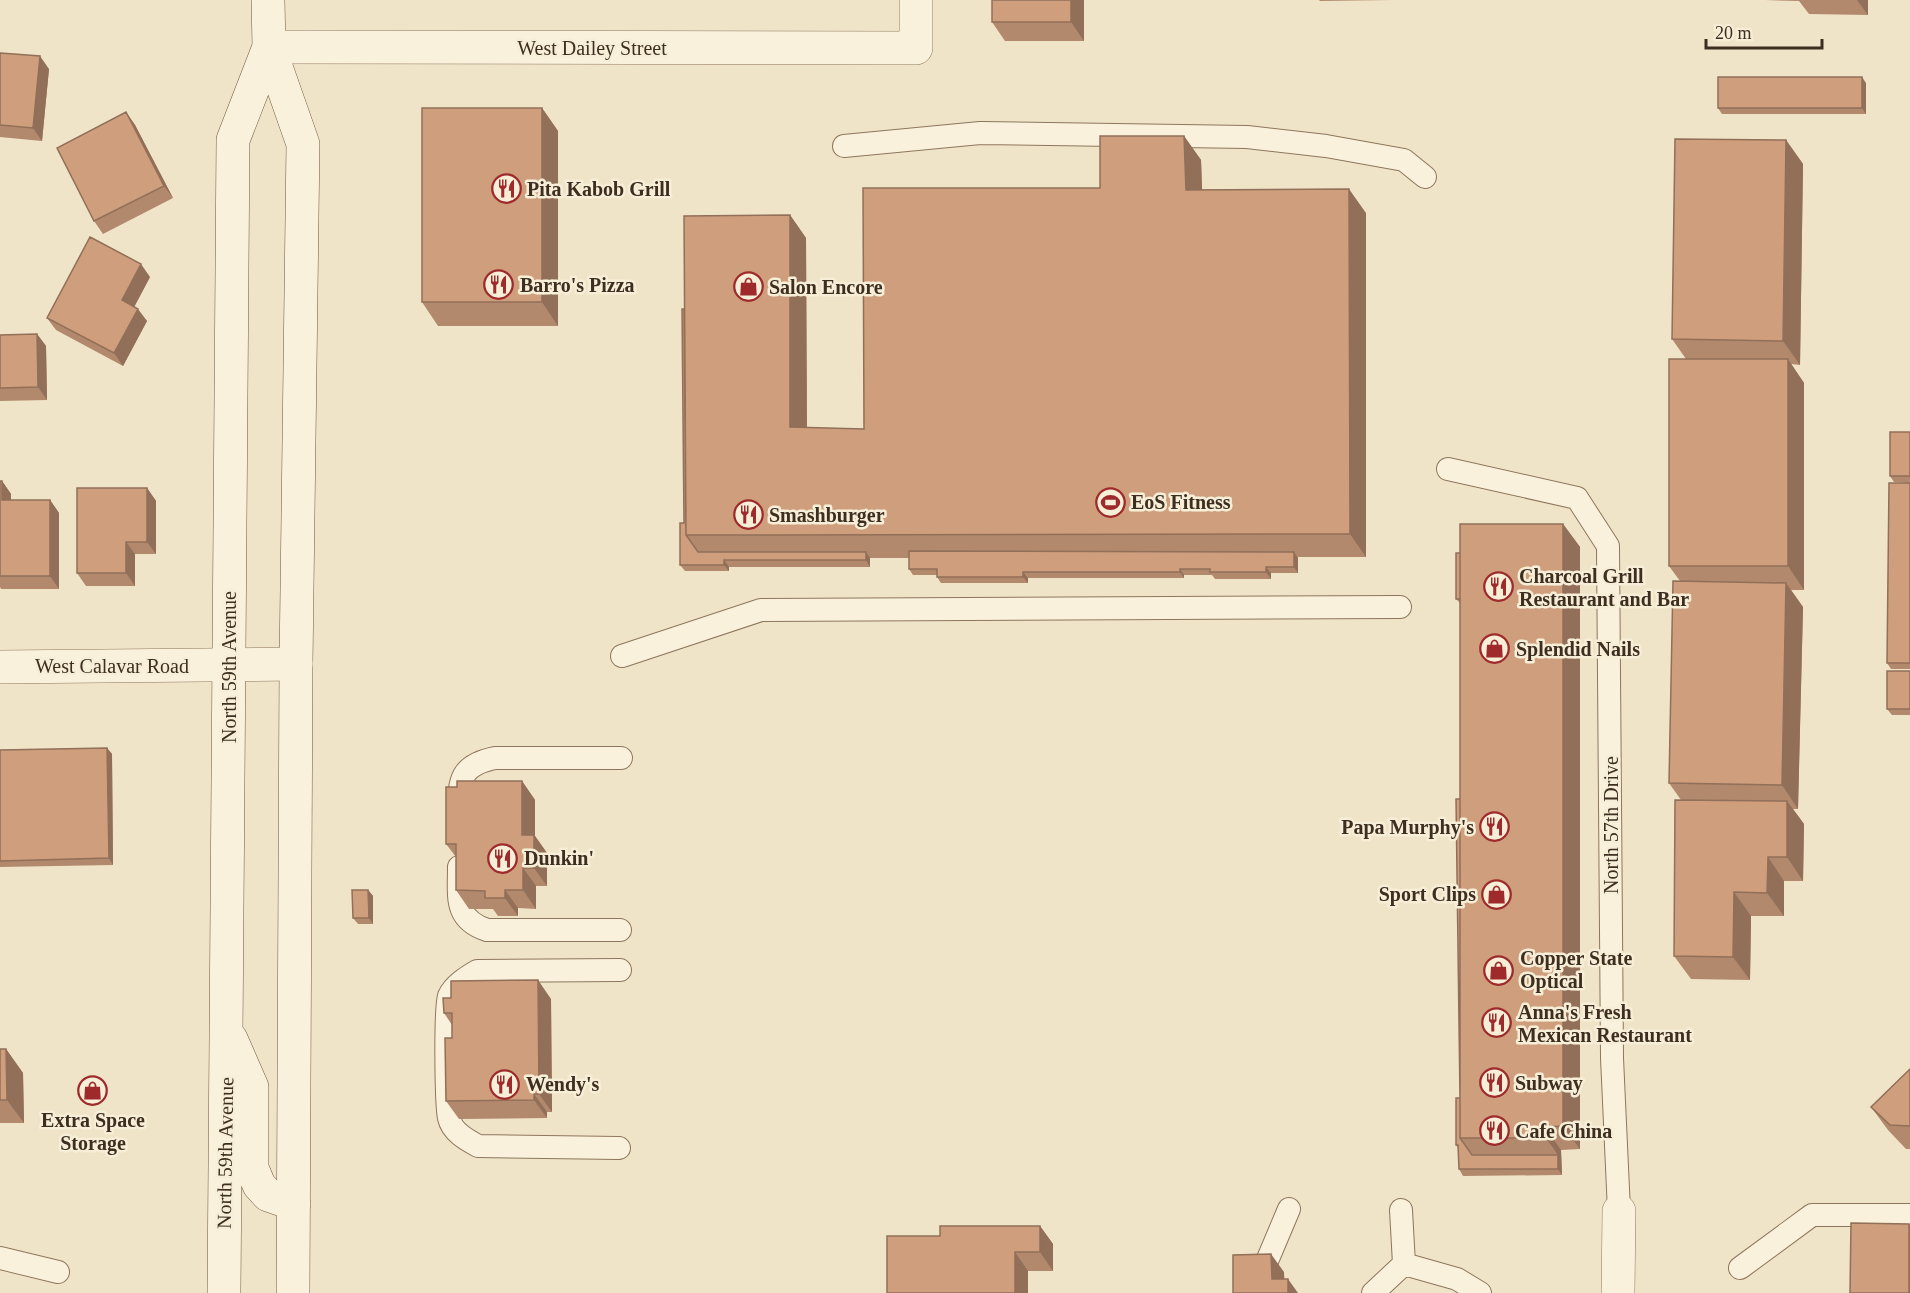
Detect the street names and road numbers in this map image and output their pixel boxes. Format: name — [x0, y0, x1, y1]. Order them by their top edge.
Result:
street label: West Dailey Street — [517, 37, 667, 60]
street label: North 59th Avenue — [218, 591, 240, 743]
street label: West Calavar Road — [35, 655, 189, 677]
street label: North 57th Drive — [1600, 756, 1622, 894]
street label: North 59th Avenue — [213, 1077, 237, 1229]

